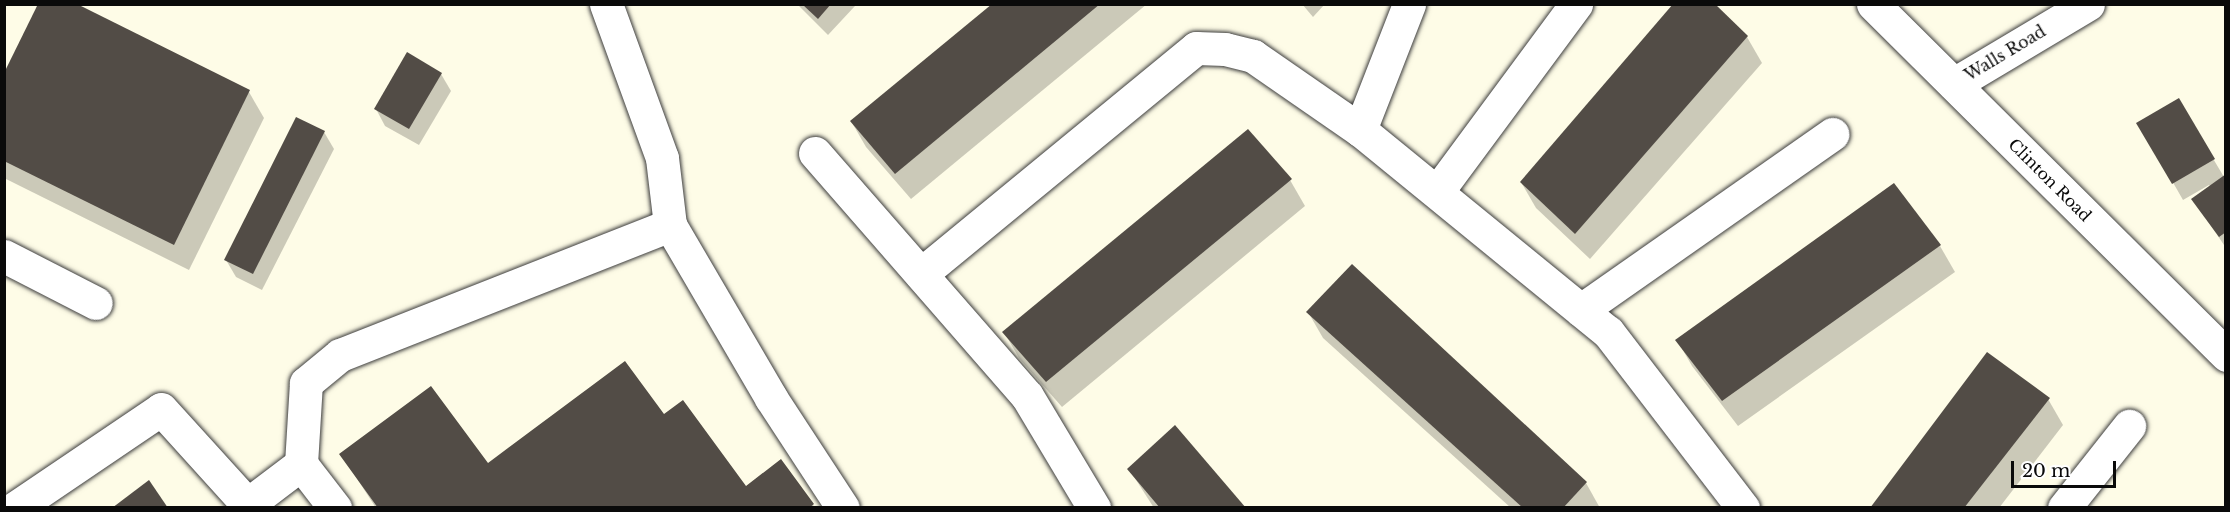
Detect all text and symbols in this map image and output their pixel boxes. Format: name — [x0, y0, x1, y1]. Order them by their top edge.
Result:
street label: Walls Road — [1961, 21, 2049, 85]
street label: Clinton Road — [2005, 135, 2095, 225]
scale bar — [2014, 449, 2119, 487]
text: 20 m — [2022, 460, 2070, 482]

